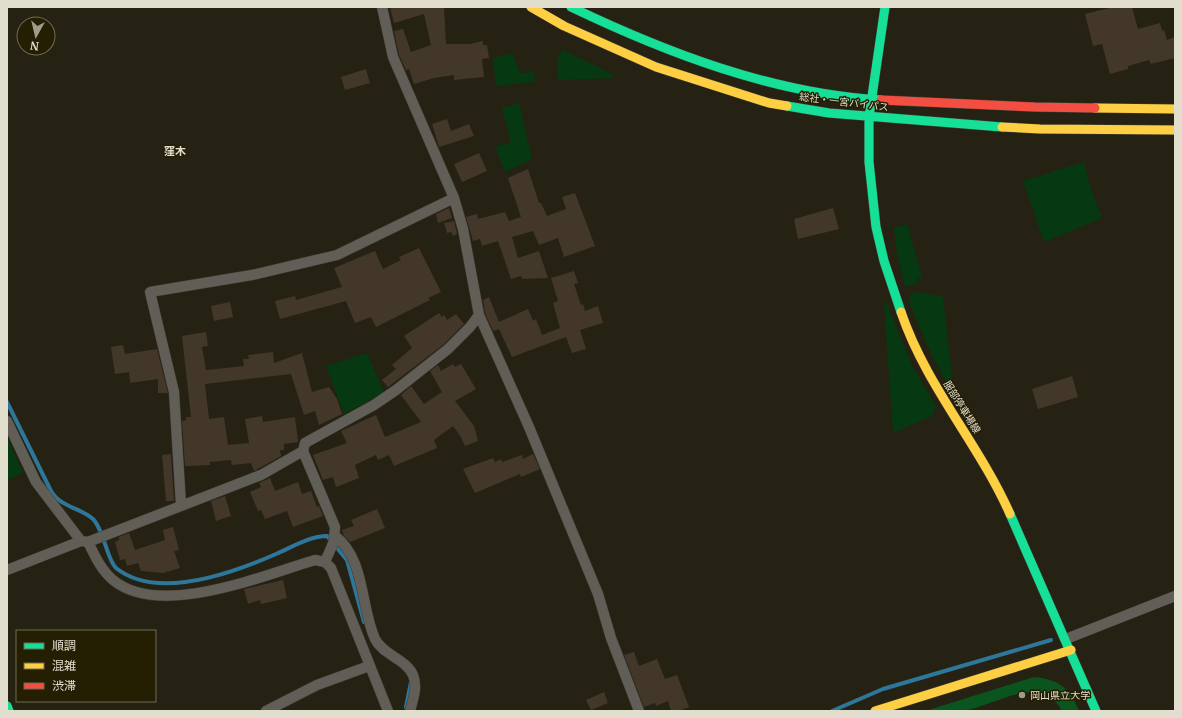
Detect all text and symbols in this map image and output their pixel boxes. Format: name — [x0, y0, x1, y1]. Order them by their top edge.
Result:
north arrow — [16, 16, 56, 56]
text: N — [29, 38, 40, 53]
street label: 総社・一宮バイパス — [799, 90, 889, 114]
district label: 窪木 — [164, 144, 186, 158]
street label: 服部停車場線 — [941, 378, 983, 436]
legend — [16, 630, 156, 702]
text: 順調 — [52, 638, 76, 653]
text: 混雑 — [52, 658, 76, 673]
text: 渋滞 — [52, 678, 76, 693]
place label: 岡山県立大学 — [1030, 689, 1090, 702]
marker: 岡山県立大学 — [1017, 690, 1027, 700]

